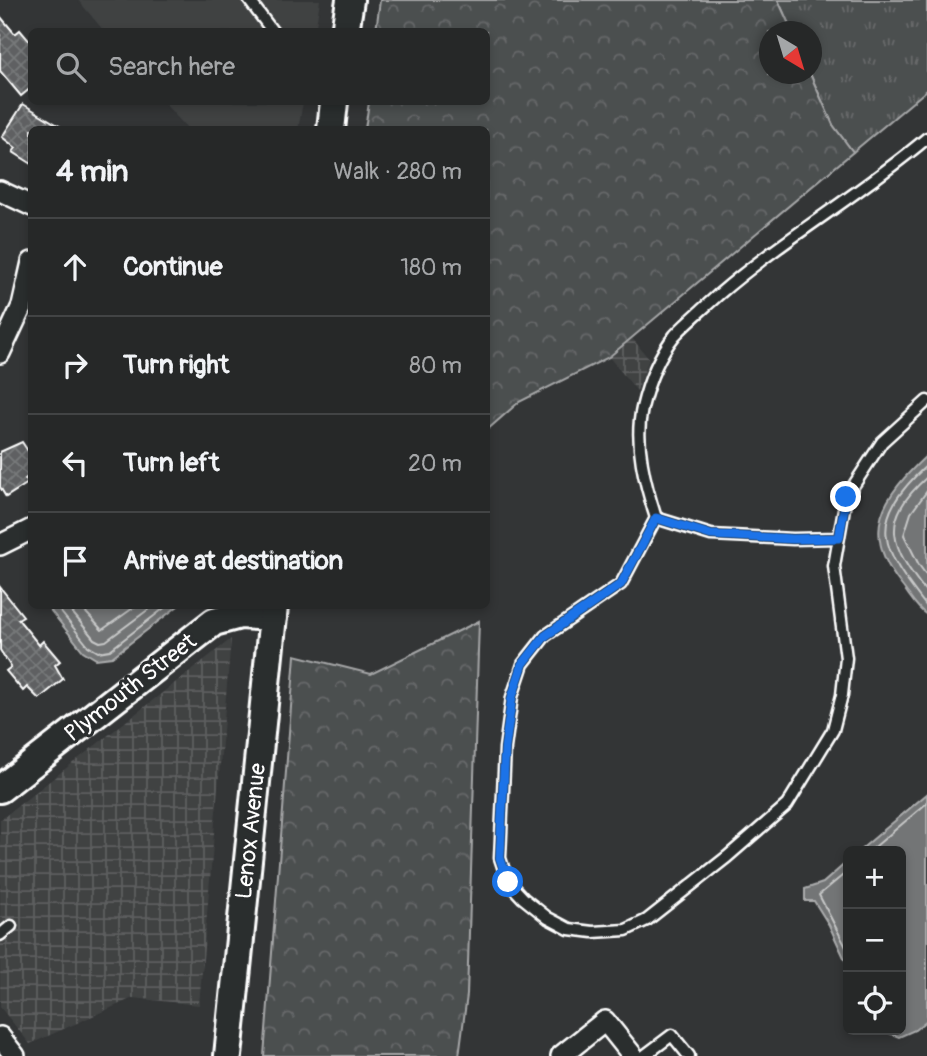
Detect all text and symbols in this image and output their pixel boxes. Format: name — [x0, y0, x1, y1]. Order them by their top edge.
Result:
north arrow — [759, 21, 822, 84]
search box — [28, 28, 490, 105]
icon: search — [52, 48, 90, 86]
text: Search here — [108, 51, 235, 83]
text: 4 min — [56, 153, 129, 190]
text: Walk · 280 m — [334, 157, 462, 186]
icon: ahead — [56, 248, 94, 286]
text: Continue — [123, 251, 223, 283]
text: 180 m — [400, 253, 462, 282]
icon: right — [56, 346, 94, 384]
text: Turn right — [123, 349, 229, 381]
text: 80 m — [409, 351, 462, 380]
icon: left — [56, 444, 94, 482]
text: Turn left — [123, 447, 219, 479]
text: 20 m — [408, 449, 462, 478]
route end — [830, 481, 861, 512]
icon: arrive — [56, 542, 94, 580]
text: Arrive at destination — [123, 545, 343, 577]
street label: Plymouth Street — [58, 626, 203, 748]
street label: Lenox Avenue — [229, 761, 272, 901]
map controls — [843, 846, 906, 1035]
button: + — [843, 846, 906, 909]
route start — [492, 866, 523, 897]
button: − — [843, 909, 906, 972]
button: locate — [843, 972, 906, 1035]

